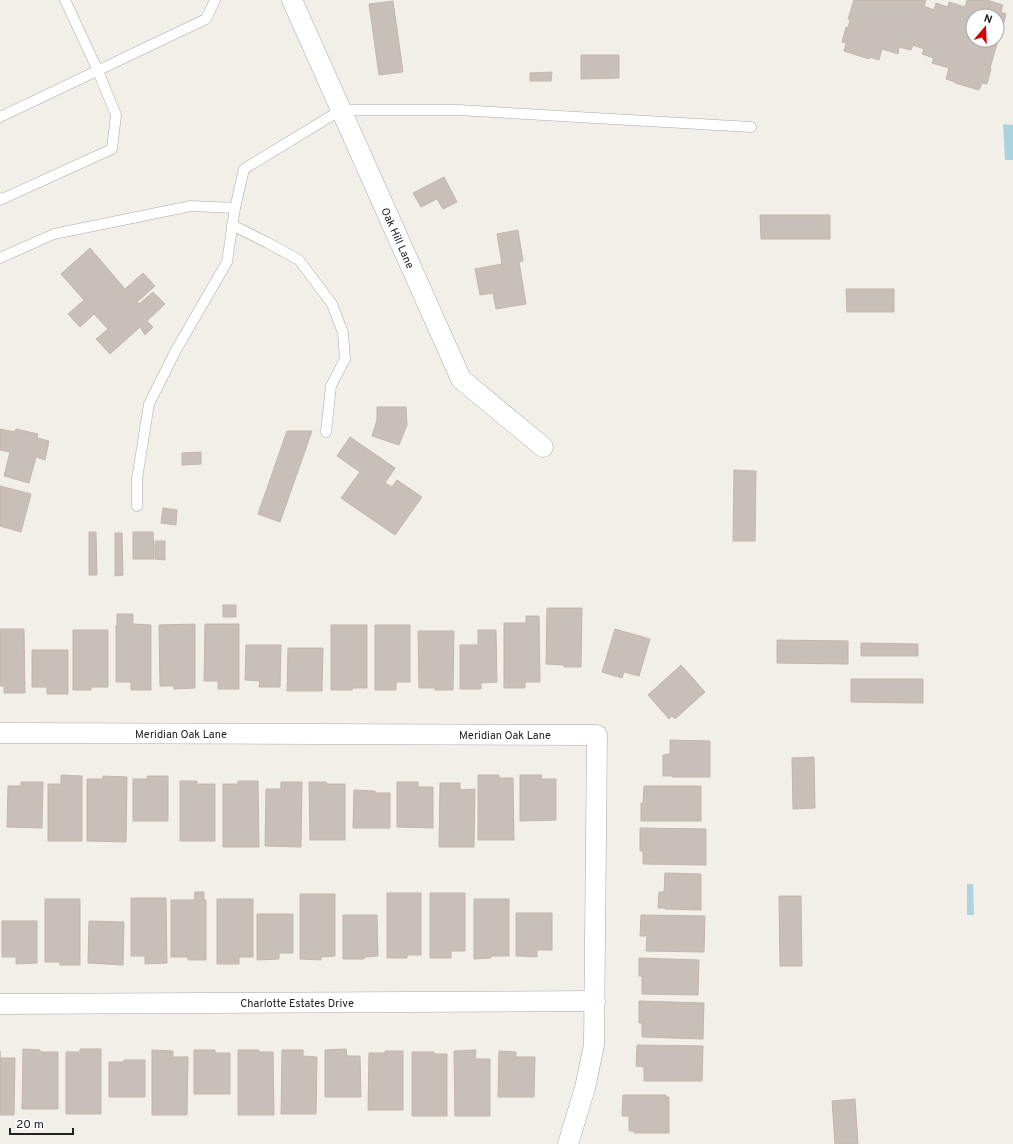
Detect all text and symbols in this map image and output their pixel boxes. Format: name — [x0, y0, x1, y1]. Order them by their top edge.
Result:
north arrow — [965, 8, 1005, 48]
text: N — [982, 12, 994, 27]
street label: Oak Hill Lane — [377, 206, 417, 271]
street label: Meridian Oak Lane — [135, 728, 227, 742]
street label: Meridian Oak Lane — [459, 729, 551, 743]
street label: Charlotte Estates Drive — [240, 997, 354, 1011]
scale bar — [10, 1110, 73, 1136]
text: 20 m — [16, 1117, 44, 1133]

